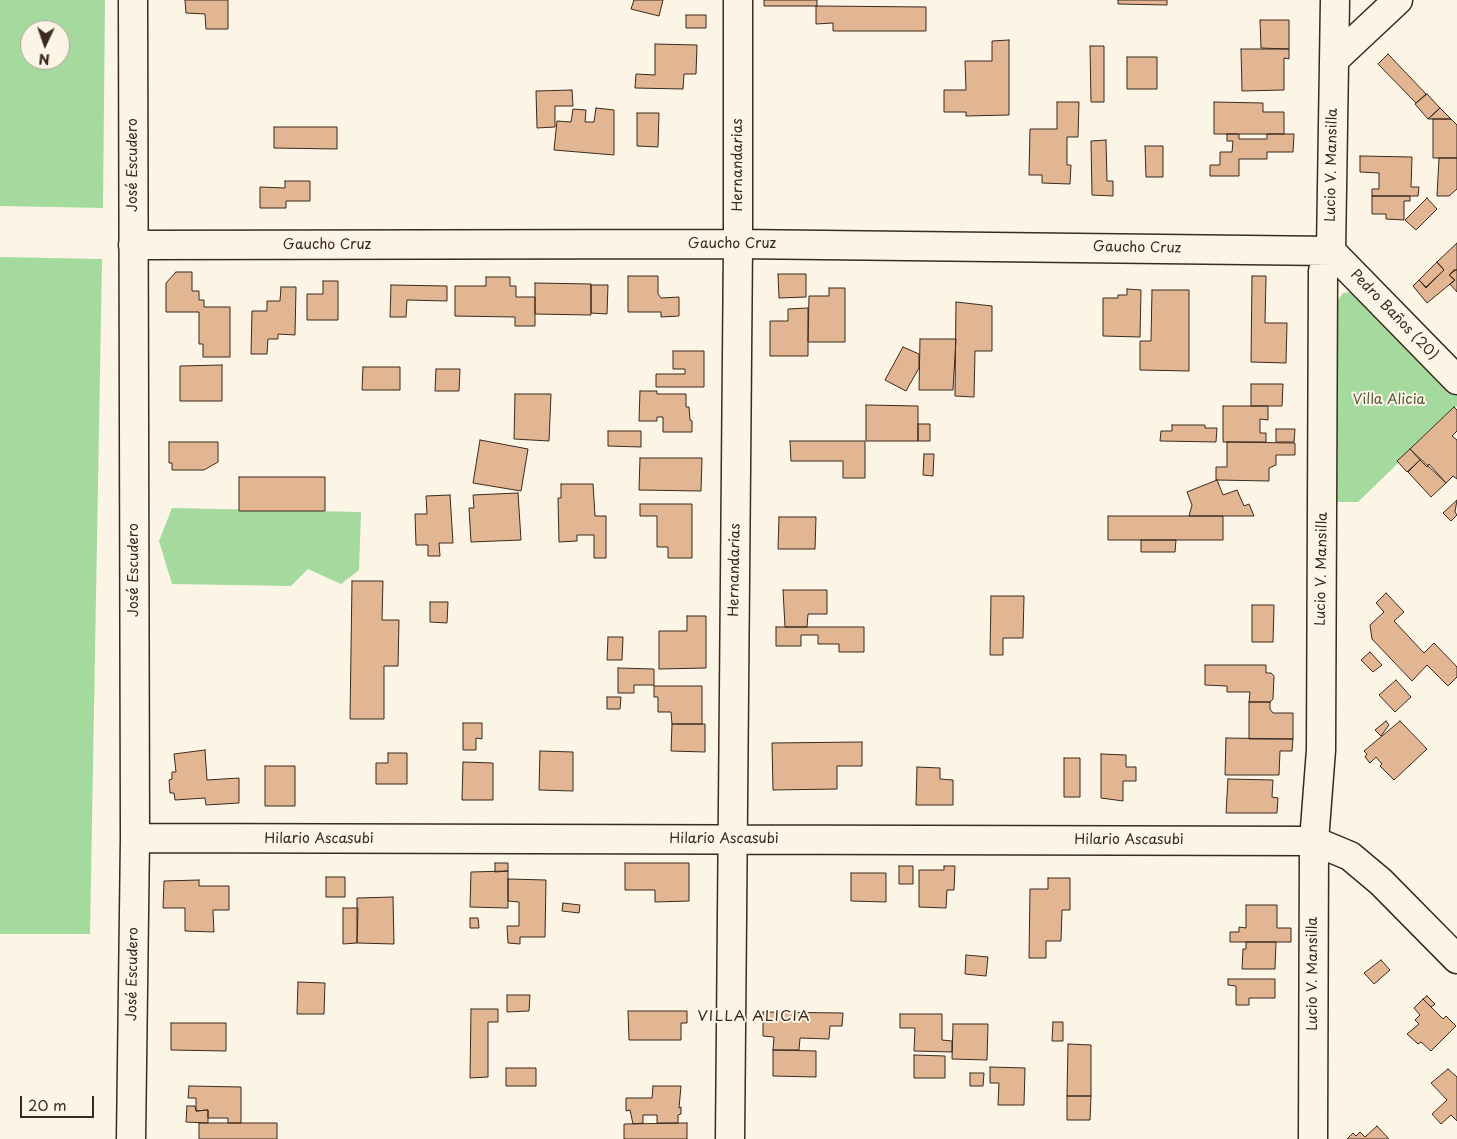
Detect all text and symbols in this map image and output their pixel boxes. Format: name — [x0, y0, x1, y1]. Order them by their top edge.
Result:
north arrow — [20, 20, 70, 70]
text: N — [38, 49, 50, 70]
street label: Lucio V. Mansilla — [1323, 108, 1341, 222]
street label: José Escudero — [125, 118, 141, 212]
street label: Hernandarias — [730, 118, 746, 212]
street label: Gaucho Cruz — [688, 236, 776, 252]
street label: Gaucho Cruz — [283, 237, 371, 253]
street label: Gaucho Cruz — [1093, 239, 1181, 257]
street label: Pedro Baños (20) — [1347, 266, 1441, 364]
park label: Villa Alicia — [1353, 392, 1425, 408]
street label: Lucio V. Mansilla — [1313, 512, 1331, 626]
street label: José Escudero — [126, 523, 142, 617]
street label: Hernandarias — [726, 523, 744, 617]
street label: Hilario Ascasubi — [264, 831, 374, 847]
street label: Hilario Ascasubi — [669, 831, 779, 847]
street label: Hilario Ascasubi — [1074, 832, 1184, 848]
street label: Lucio V. Mansilla — [1305, 917, 1321, 1031]
street label: José Escudero — [124, 927, 142, 1021]
district label: VILLA ALICIA — [697, 1008, 811, 1026]
scale bar — [22, 1086, 96, 1118]
text: 20 m — [28, 1093, 67, 1116]

